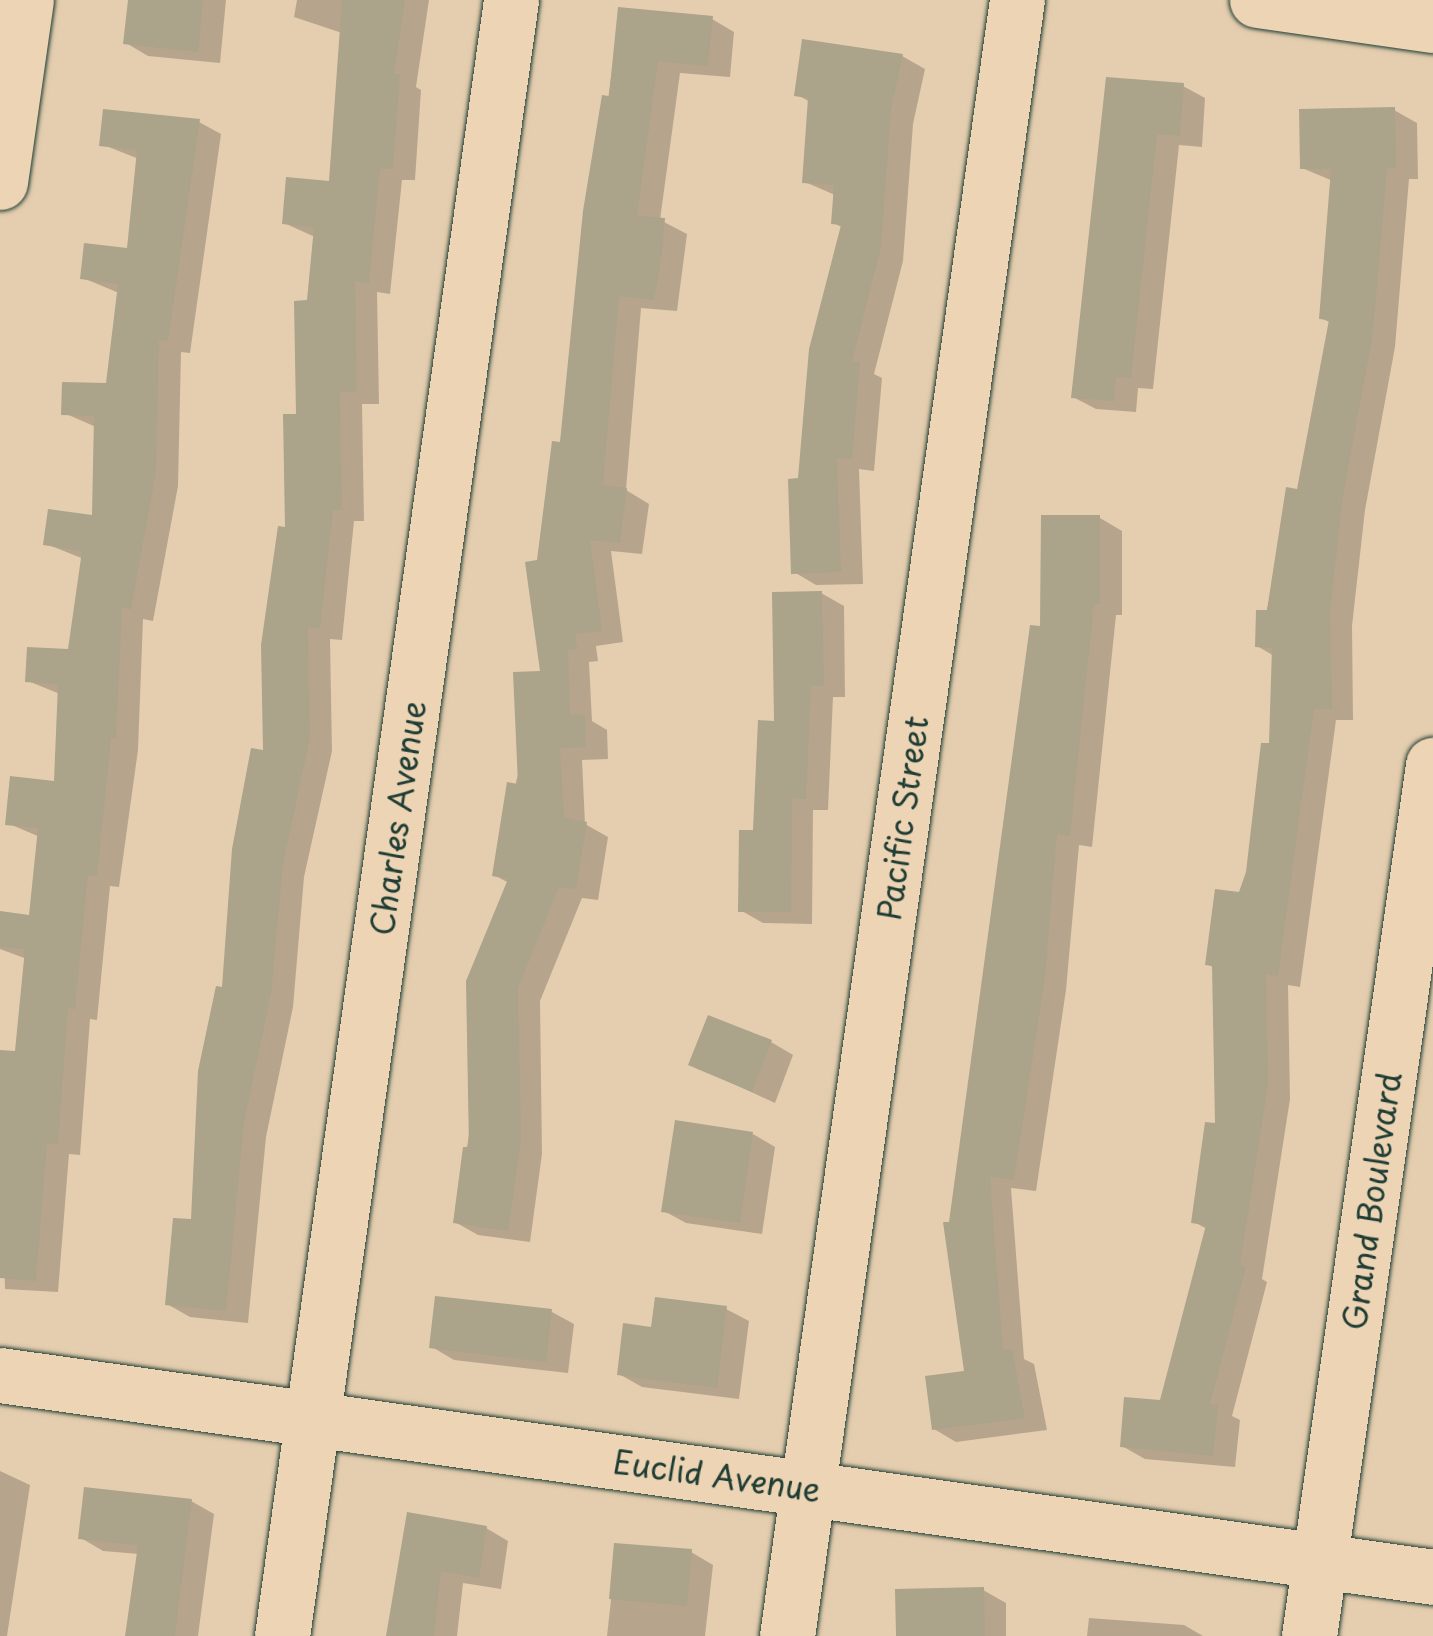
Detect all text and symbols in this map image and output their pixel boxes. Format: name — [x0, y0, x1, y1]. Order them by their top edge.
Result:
street label: Charles Avenue — [361, 698, 433, 938]
street label: Pacific Street — [869, 713, 935, 923]
street label: Grand Boulevard — [1334, 1069, 1408, 1333]
street label: Euclid Avenue — [610, 1441, 824, 1509]

